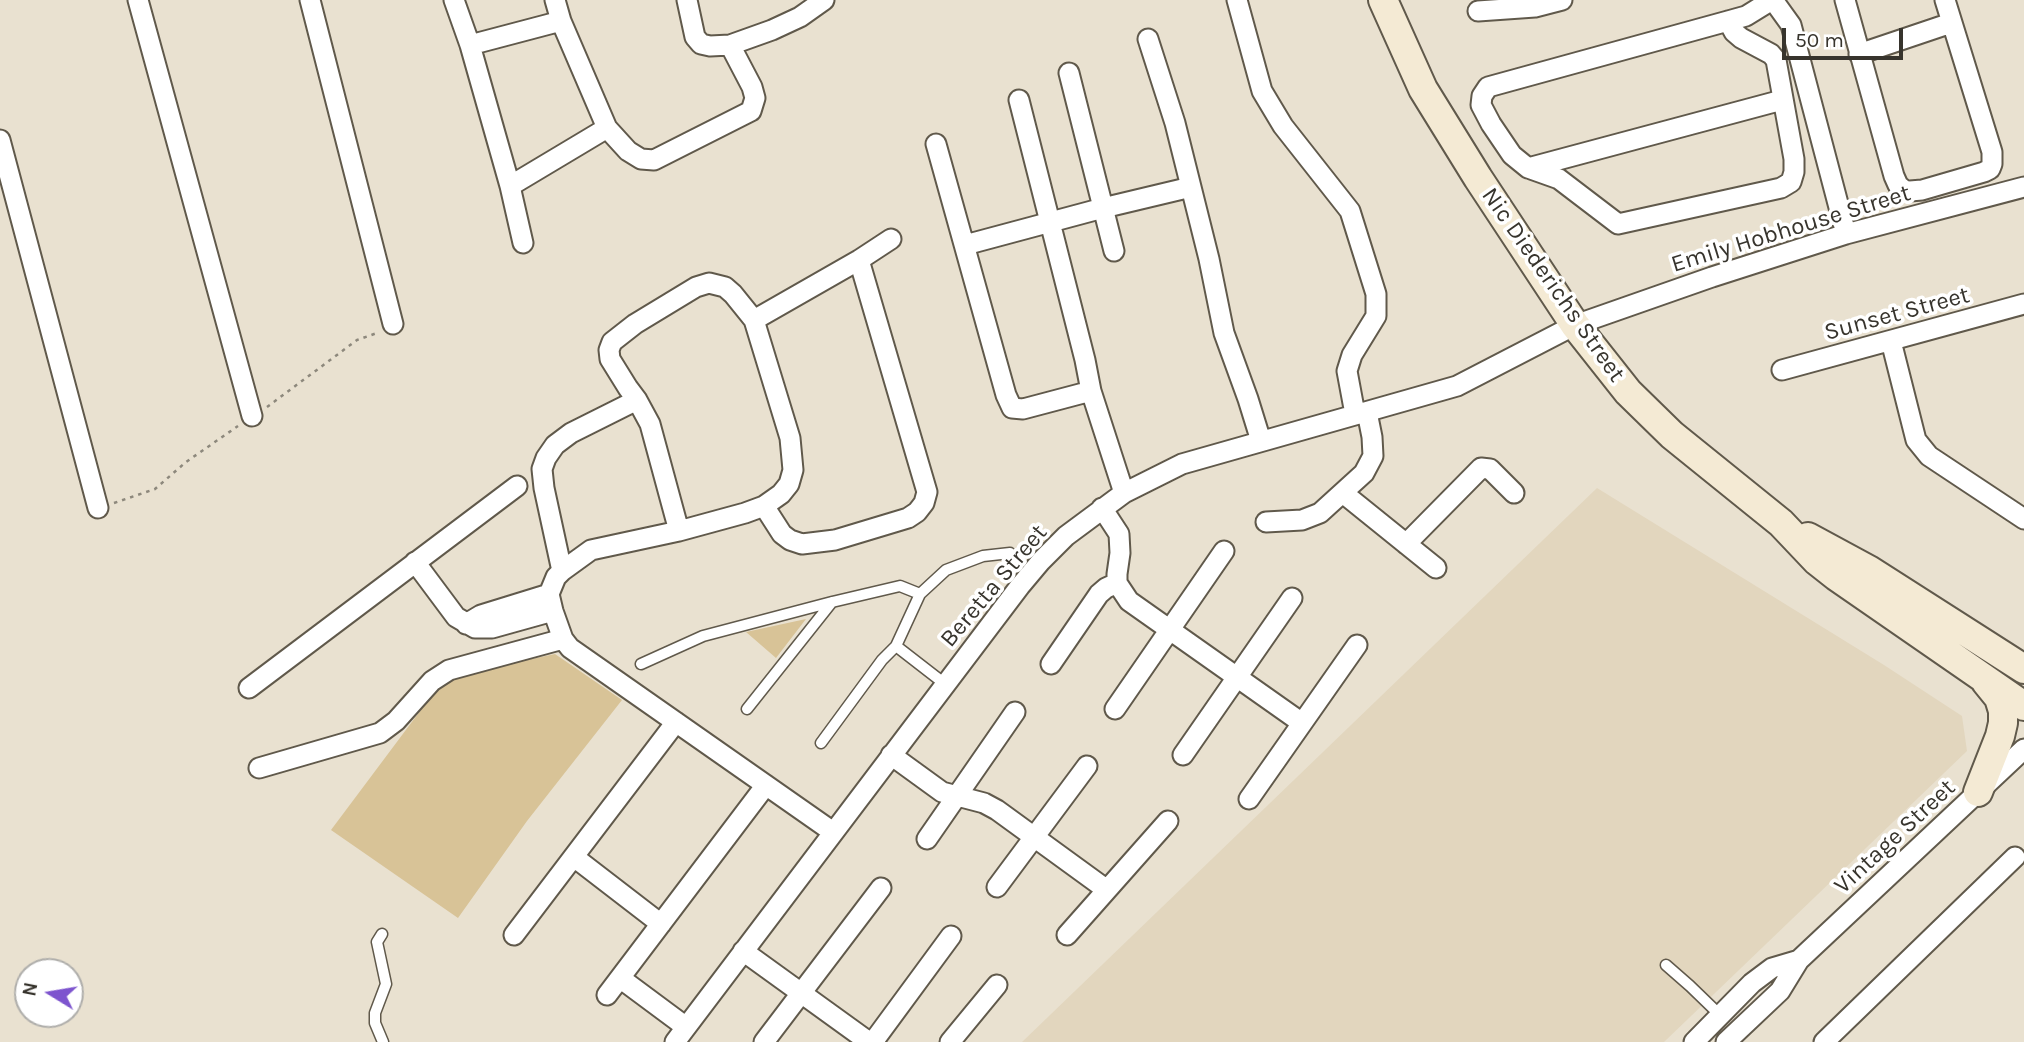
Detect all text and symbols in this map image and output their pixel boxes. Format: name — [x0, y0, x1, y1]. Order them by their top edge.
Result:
scale bar — [1786, 14, 1907, 58]
text: 50 m — [1795, 28, 1844, 52]
street label: Emily Hobhouse Street — [1668, 179, 1914, 279]
street label: Nic Diederichs Street — [1475, 182, 1631, 388]
street label: Sunset Street — [1821, 281, 1973, 347]
street label: Beretta Street — [934, 519, 1054, 653]
street label: Vintage Street — [1829, 774, 1961, 900]
north arrow — [14, 958, 84, 1028]
text: N — [18, 981, 42, 998]

